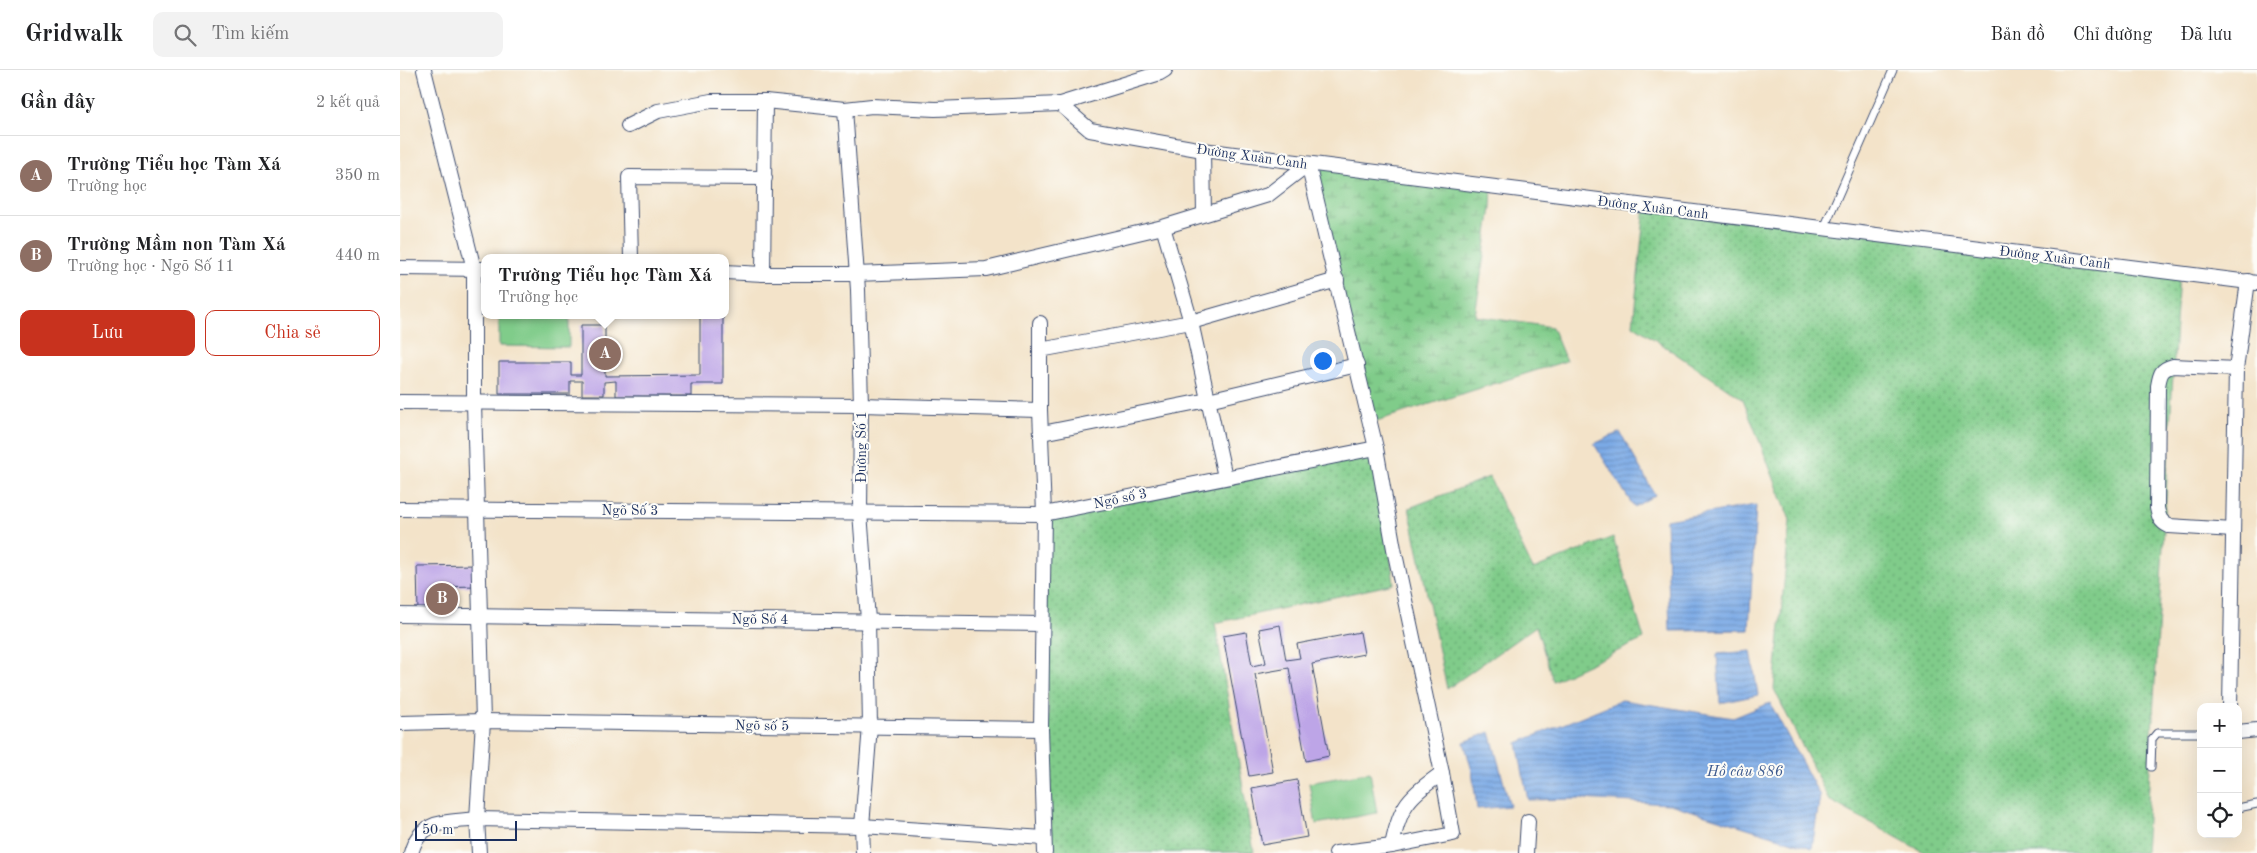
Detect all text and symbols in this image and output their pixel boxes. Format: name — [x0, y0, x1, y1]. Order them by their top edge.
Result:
search box — [153, 12, 503, 57]
icon: search — [171, 21, 199, 49]
text: Gridwalk — [25, 23, 123, 47]
text: Tìm kiếm — [211, 25, 289, 44]
text: Bản đồ — [1991, 26, 2045, 44]
text: Chỉ đường — [2073, 26, 2152, 44]
text: Đã lưu — [2180, 26, 2232, 44]
text: Gần đây — [20, 92, 96, 113]
text: 2 kết quả — [316, 95, 380, 111]
street label: Đường Xuân Canh — [1195, 142, 1309, 172]
text: Trường Tiểu học Tàm Xá — [67, 156, 281, 175]
text: A — [30, 168, 42, 184]
text: 350 m — [335, 168, 380, 184]
text: Trường học — [67, 179, 147, 195]
street label: Đường Xuân Canh — [1596, 194, 1710, 222]
text: Trường Mầm non Tàm Xá — [67, 236, 286, 255]
street label: Đường Xuân Canh — [1998, 244, 2112, 272]
text: B — [30, 248, 42, 264]
text: 440 m — [335, 248, 380, 264]
popup — [481, 254, 729, 319]
text: Trường học · Ngõ Số 11 — [67, 259, 235, 275]
text: Trường Tiểu học Tàm Xá — [498, 267, 712, 286]
text: Trường học — [498, 290, 578, 306]
button: Lưu — [20, 310, 195, 356]
button: Chia sẻ — [205, 310, 380, 356]
pin: A — [589, 335, 621, 373]
your location — [1310, 348, 1336, 374]
street label: Đường Số 1 — [854, 411, 869, 483]
street label: Ngõ số 3 — [1092, 486, 1148, 511]
street label: Ngõ Số 3 — [602, 503, 658, 518]
pin: B — [426, 580, 458, 618]
street label: Ngõ Số 4 — [732, 612, 788, 627]
map controls — [2197, 703, 2242, 838]
button: + — [2197, 703, 2242, 748]
street label: Ngõ số 5 — [735, 718, 789, 733]
button: − — [2197, 748, 2242, 793]
water label: Hồ câu 886 — [1706, 763, 1783, 780]
button: locate — [2197, 793, 2242, 838]
scale bar — [415, 818, 518, 841]
text: 50 m — [422, 823, 453, 837]

